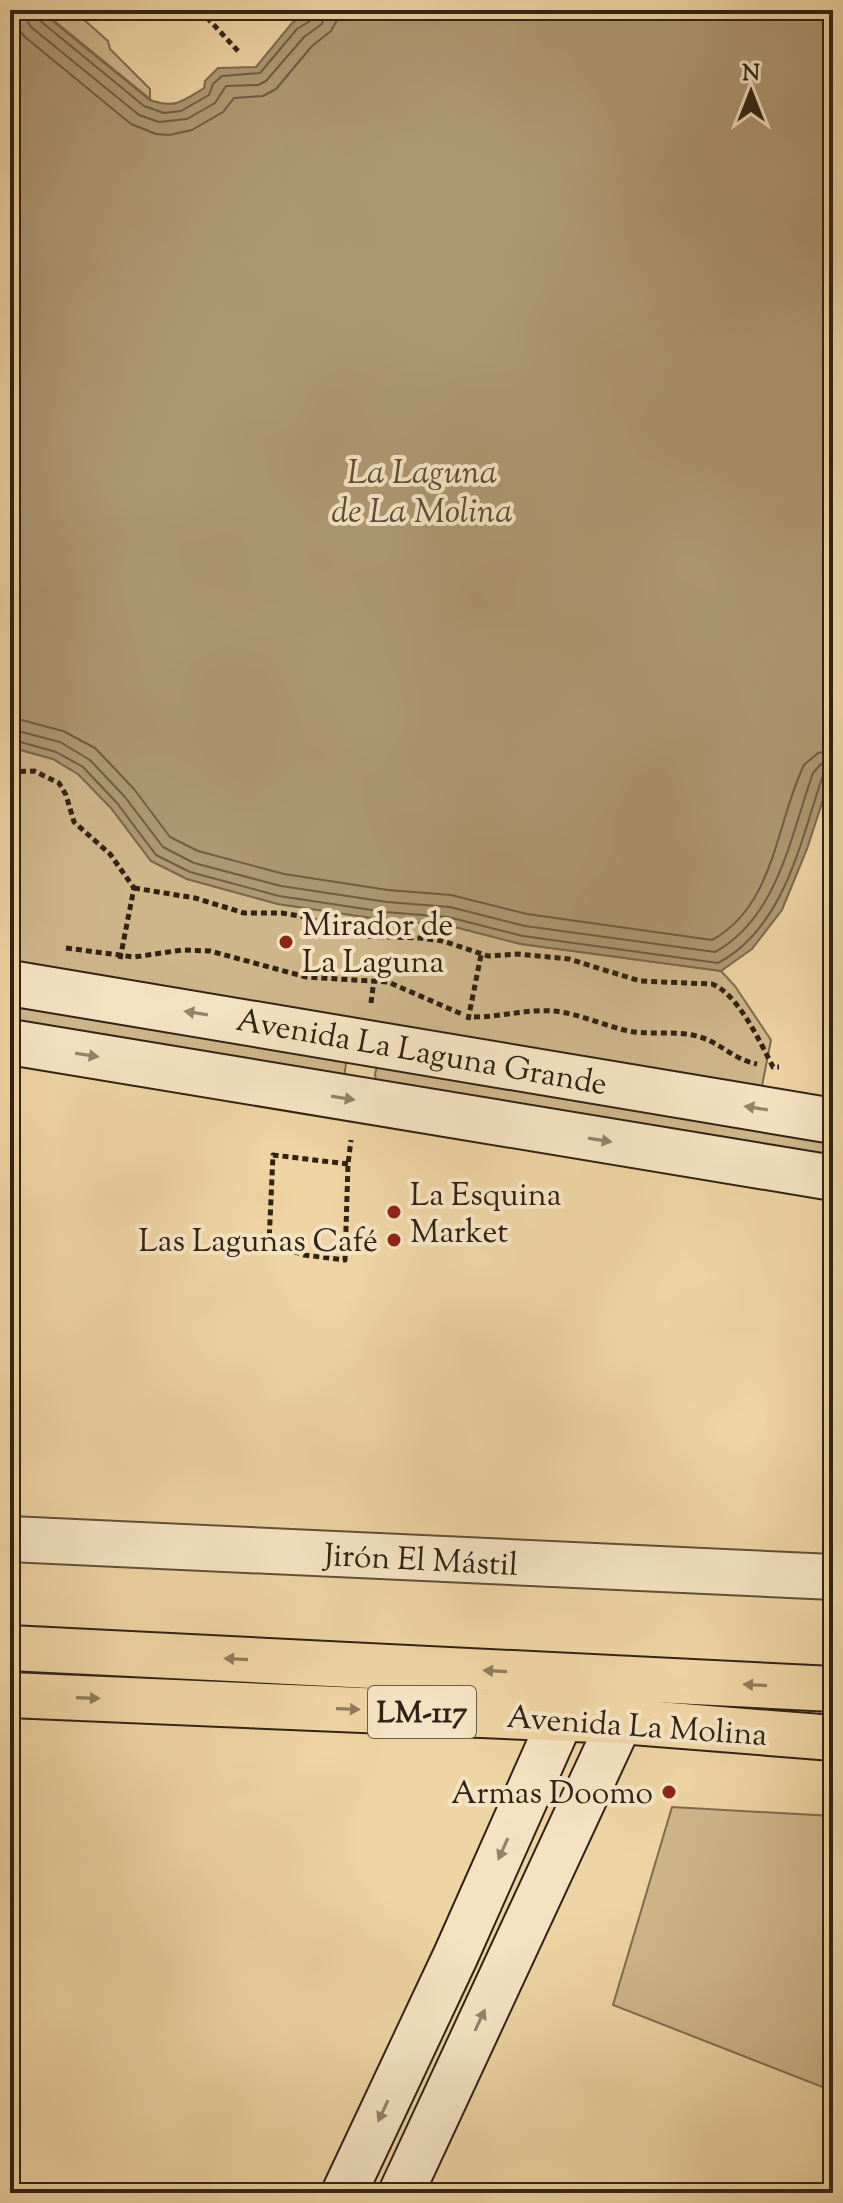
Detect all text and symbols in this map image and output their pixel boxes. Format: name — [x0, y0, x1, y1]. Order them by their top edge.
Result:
north arrow — [711, 52, 791, 132]
text: N — [742, 59, 760, 91]
water label: La Laguna de La Molina — [331, 450, 513, 538]
place label: Mirador de La Laguna — [302, 904, 453, 987]
marker: Mirador de La Laguna — [277, 933, 295, 951]
street label: Avenida La Laguna Grande — [233, 999, 610, 1109]
one-way arrow — [183, 1006, 208, 1019]
one-way arrow — [75, 1049, 100, 1061]
one-way arrow — [331, 1092, 356, 1104]
one-way arrow — [743, 1102, 768, 1114]
one-way arrow — [588, 1135, 613, 1147]
place label: La Esquina Market — [410, 1174, 562, 1257]
marker: La Esquina Market — [385, 1203, 403, 1221]
place label: Las Lagunas Café — [138, 1220, 378, 1266]
marker: Las Lagunas Café — [385, 1231, 403, 1249]
street label: Jirón El Mástil — [321, 1534, 519, 1590]
one-way arrow — [223, 1652, 248, 1665]
one-way arrow — [482, 1665, 507, 1678]
one-way arrow — [742, 1678, 767, 1691]
road number: LM-117 — [368, 1686, 476, 1738]
one-way arrow — [76, 1692, 101, 1705]
street label: Avenida La Molina — [505, 1696, 769, 1760]
one-way arrow — [336, 1703, 361, 1716]
place label: Armas Doomo — [451, 1772, 653, 1818]
marker: Armas Doomo — [660, 1783, 678, 1801]
one-way arrow — [497, 1837, 510, 1861]
one-way arrow — [473, 2009, 487, 2032]
one-way arrow — [376, 2099, 390, 2122]

